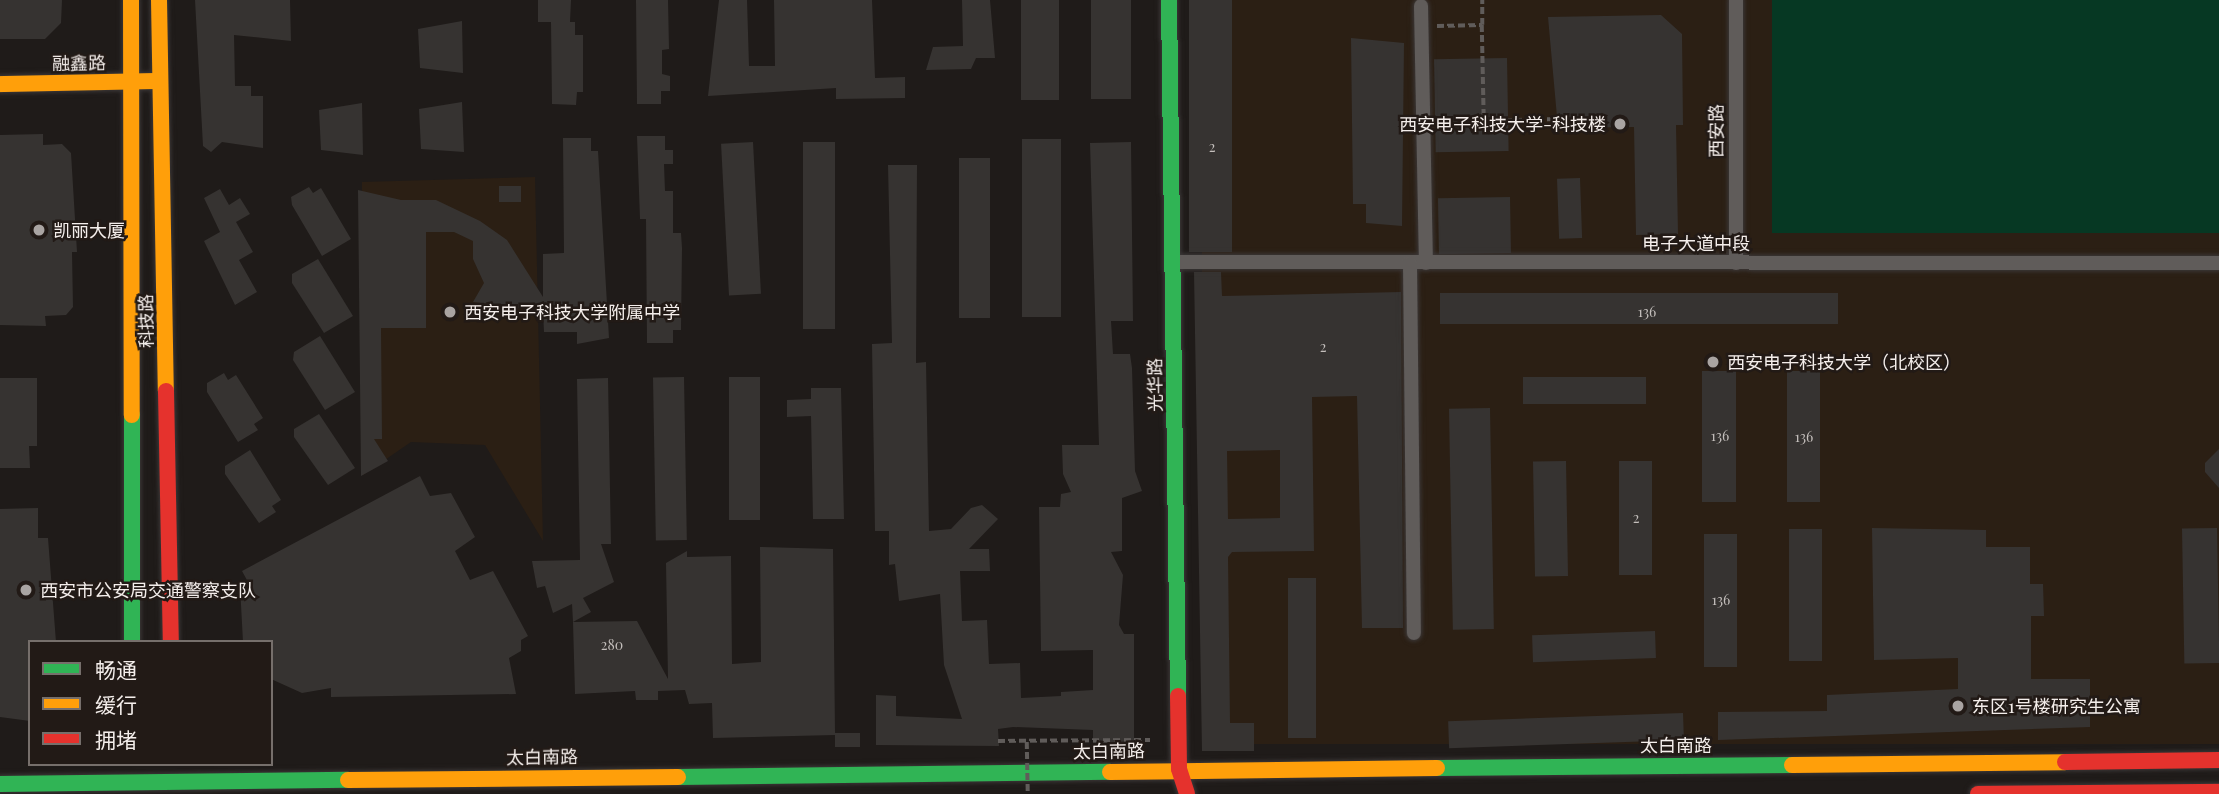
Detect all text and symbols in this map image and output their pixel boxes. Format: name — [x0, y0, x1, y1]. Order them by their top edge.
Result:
street label: 融鑫路 — [52, 52, 106, 74]
street label: 西安路 — [1705, 104, 1727, 158]
place label: 西安电子科技大学-科技楼 — [1399, 113, 1606, 135]
marker: 西安电子科技大学-科技楼 — [1612, 116, 1628, 132]
house number: 2 — [1209, 139, 1215, 155]
place label: 凯丽大厦 — [53, 219, 125, 241]
marker: 凯丽大厦 — [31, 222, 47, 238]
street label: 电子大道中段 — [1642, 232, 1750, 254]
street label: 科技路 — [135, 294, 157, 348]
place label: 西安电子科技大学附属中学 — [464, 301, 680, 323]
marker: 西安电子科技大学附属中学 — [442, 304, 458, 320]
house number: 136 — [1638, 304, 1656, 320]
house number: 2 — [1320, 339, 1326, 355]
place label: 西安电子科技大学（北校区） — [1727, 351, 1961, 373]
marker: 西安电子科技大学（北校区） — [1705, 354, 1721, 370]
street label: 光华路 — [1144, 358, 1166, 412]
house number: 136 — [1711, 428, 1729, 444]
house number: 136 — [1795, 429, 1813, 445]
house number: 2 — [1633, 510, 1639, 526]
place label: 西安市公安局交通警察支队 — [40, 579, 256, 601]
marker: 西安市公安局交通警察支队 — [18, 582, 34, 598]
house number: 136 — [1712, 592, 1730, 608]
house number: 280 — [601, 637, 623, 653]
legend — [28, 640, 273, 766]
text: 畅通 — [95, 655, 137, 683]
text: 缓行 — [95, 690, 137, 718]
place label: 东区1号楼研究生公寓 — [1972, 695, 2141, 717]
marker: 东区1号楼研究生公寓 — [1950, 698, 1966, 714]
text: 拥堵 — [95, 725, 137, 753]
street label: 太白南路 — [1640, 734, 1712, 756]
street label: 太白南路 — [1073, 740, 1145, 762]
street label: 太白南路 — [506, 746, 578, 768]

